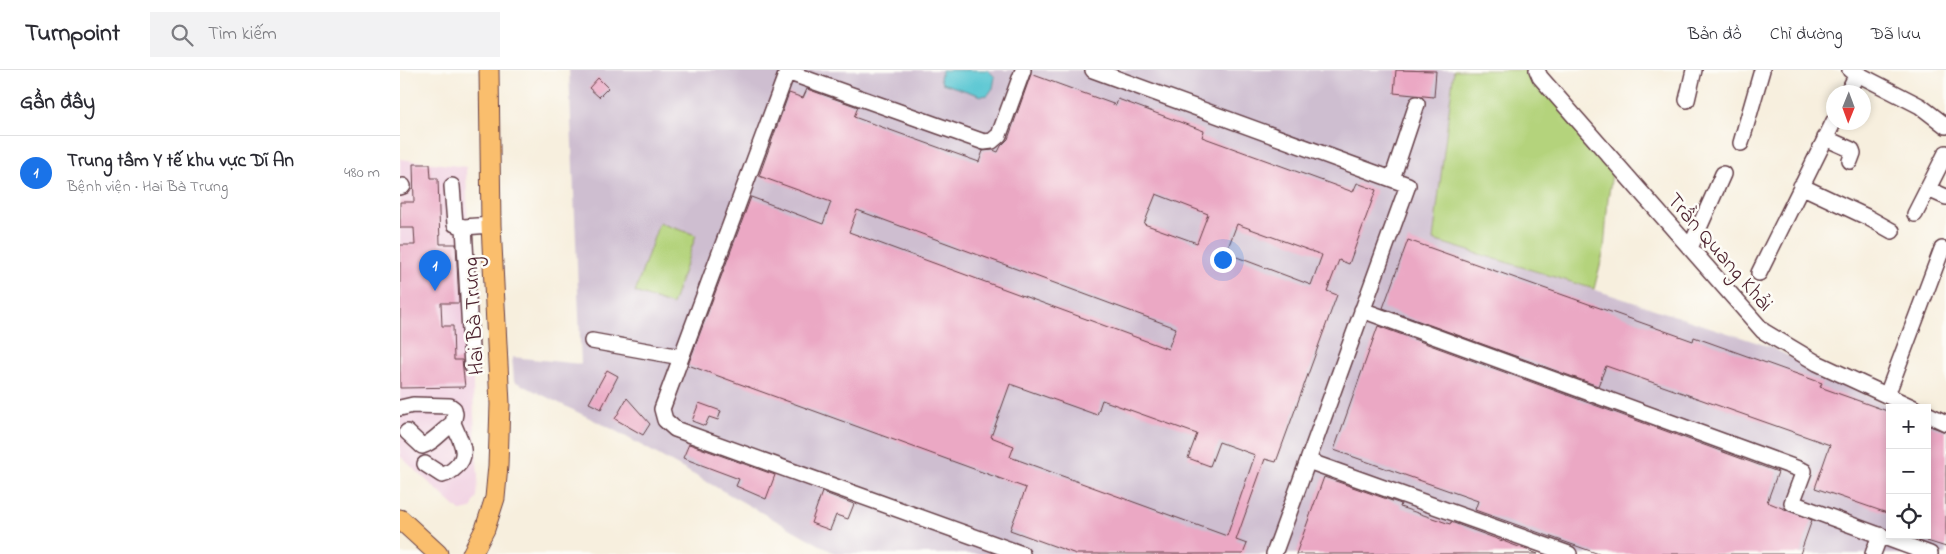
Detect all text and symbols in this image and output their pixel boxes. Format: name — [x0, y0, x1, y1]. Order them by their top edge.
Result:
search box — [150, 12, 500, 57]
text: Turnpoint — [25, 17, 120, 52]
icon: search — [168, 21, 196, 49]
text: Tìm kiếm — [208, 21, 277, 48]
text: Bản đồ — [1688, 22, 1742, 48]
text: Chỉ đường — [1770, 22, 1843, 48]
text: Đã lưu — [1871, 22, 1921, 48]
north arrow — [1826, 85, 1871, 130]
text: Gần đây — [20, 88, 95, 118]
text: Trung tâm Y tế khu vực Dĩ An — [67, 148, 294, 175]
text: 1 — [33, 161, 39, 185]
text: 480 m — [344, 161, 380, 185]
text: Bệnh viện · Hai Bà Trưng — [67, 175, 228, 199]
street label: Trần Quang Khải — [1657, 186, 1780, 320]
your location — [1210, 247, 1236, 273]
pin: 1 — [419, 250, 451, 291]
street label: Hai Bà Trưng — [456, 256, 495, 376]
map controls — [1886, 404, 1931, 539]
button: + — [1886, 404, 1931, 449]
button: − — [1886, 449, 1931, 494]
button: locate — [1886, 494, 1931, 539]

